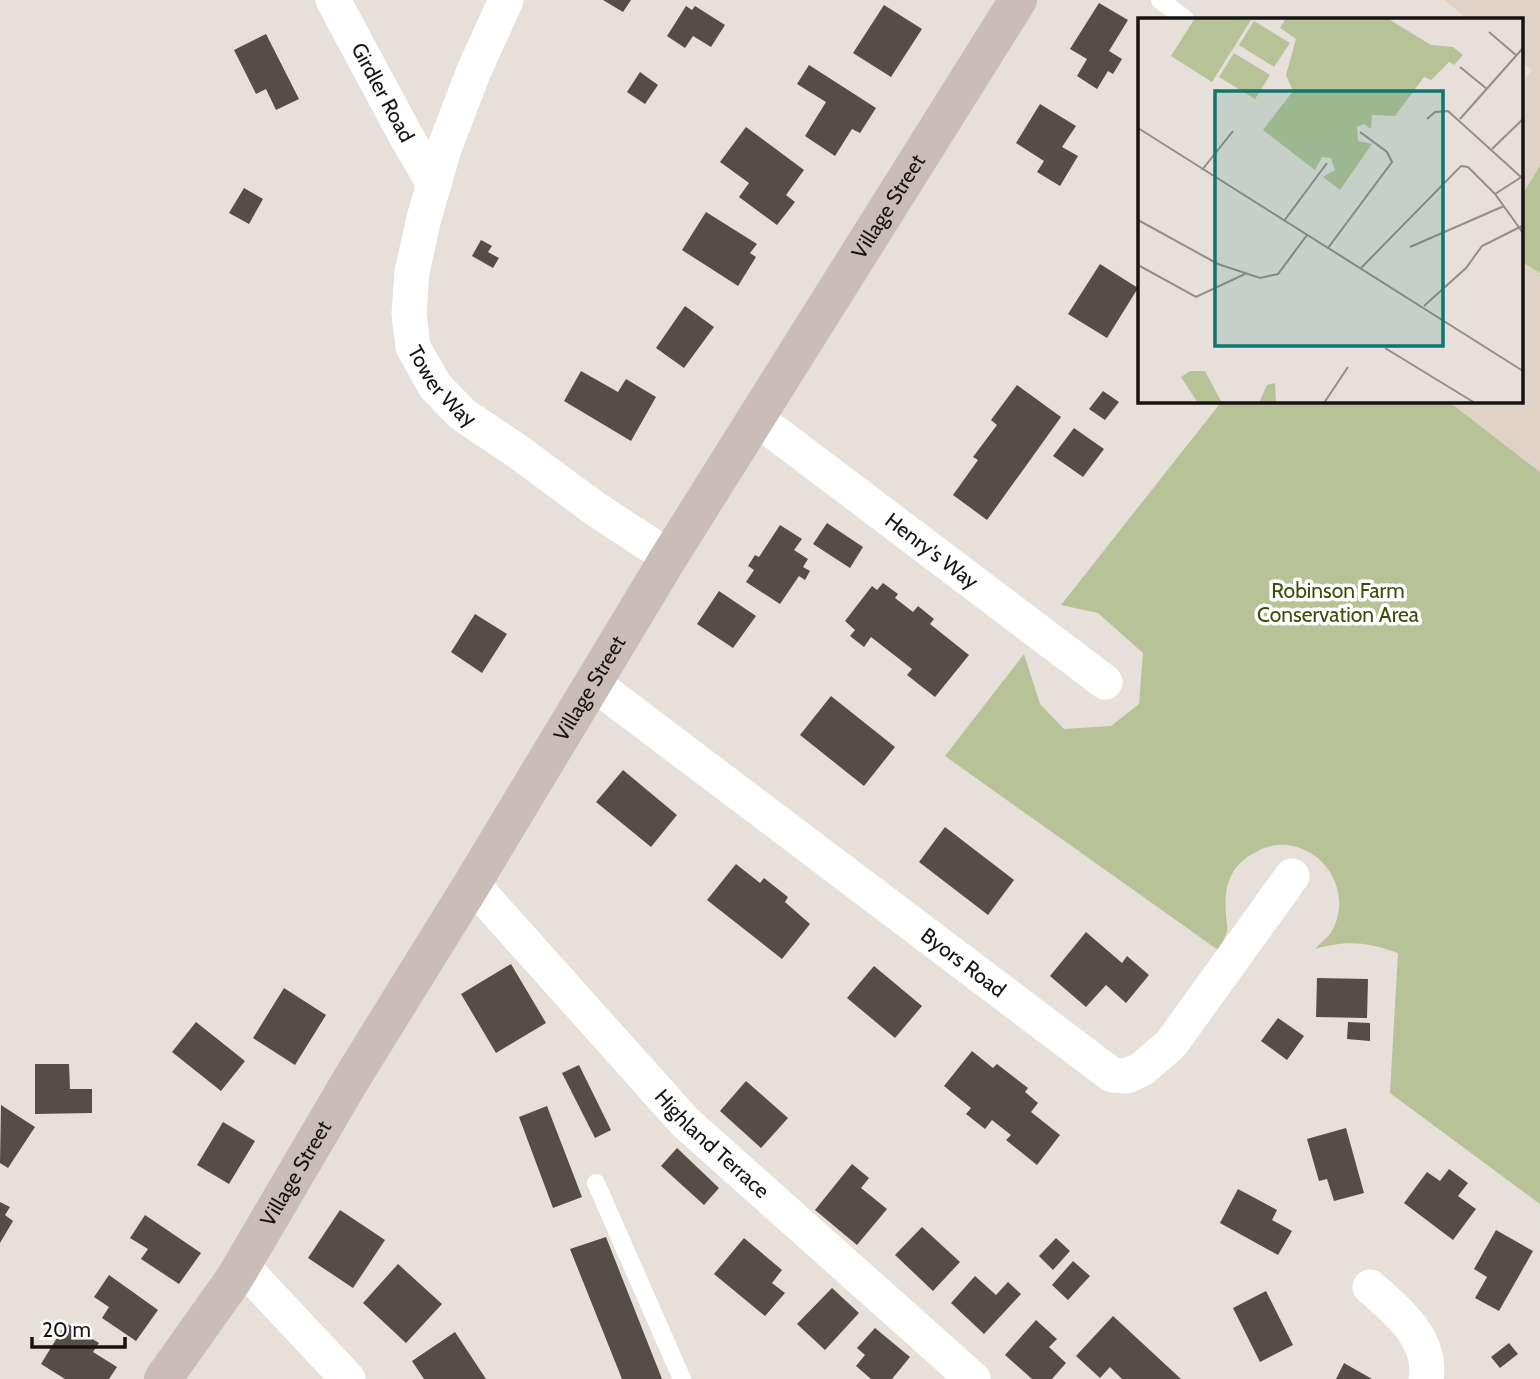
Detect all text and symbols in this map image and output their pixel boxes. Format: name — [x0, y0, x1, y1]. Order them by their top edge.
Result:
inset map — [1138, 18, 1522, 402]
street label: Girdler Road — [346, 38, 420, 146]
street label: Village Street — [846, 150, 930, 263]
street label: Tower Way — [403, 341, 481, 432]
street label: Henry's Way — [880, 507, 984, 594]
park label: Robinson Farm Conservation Area — [1257, 578, 1419, 627]
street label: Village Street — [548, 631, 631, 745]
street label: Byors Road — [916, 922, 1011, 1002]
street label: Highland Terrace — [650, 1084, 775, 1203]
street label: Village Street — [255, 1116, 336, 1231]
scale bar — [32, 1306, 124, 1350]
text: 20 m — [42, 1317, 91, 1342]

